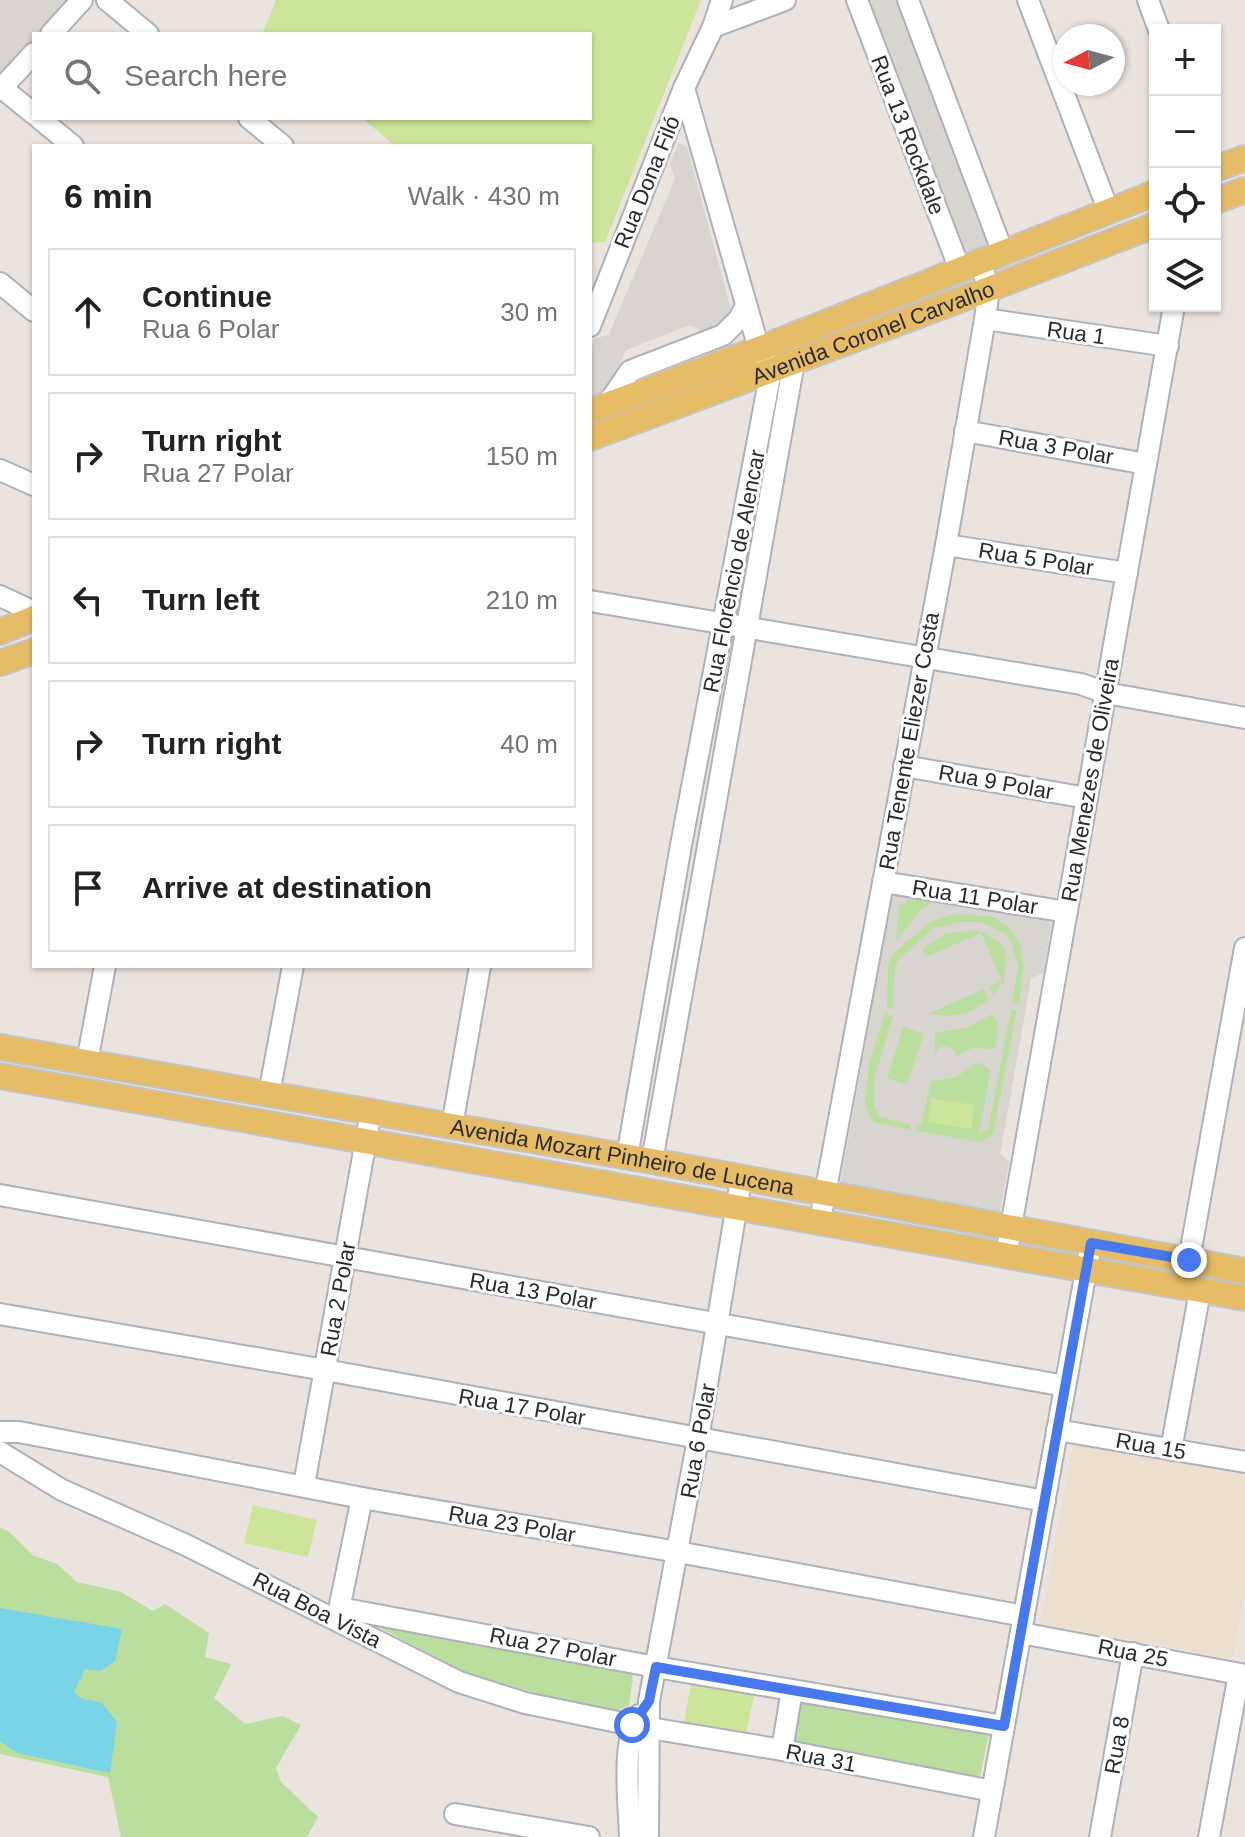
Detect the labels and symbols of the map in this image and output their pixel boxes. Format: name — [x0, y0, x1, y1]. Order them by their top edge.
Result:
north arrow — [1053, 24, 1125, 96]
street label: Rua 13 Rockdale — [866, 52, 950, 218]
street label: Rua Dona Filó — [609, 112, 685, 252]
street label: Avenida Coronel Carvalho — [748, 276, 998, 389]
street label: Rua 1 — [1045, 317, 1107, 349]
street label: Rua 3 Polar — [997, 425, 1115, 469]
street label: Rua Florêncio de Alencar — [698, 447, 770, 695]
street label: Rua 5 Polar — [977, 538, 1095, 580]
street label: Rua Tenente Eliezer Costa — [874, 609, 944, 872]
street label: Rua Menezes de Oliveira — [1056, 655, 1124, 904]
street label: Rua 9 Polar — [937, 760, 1055, 804]
street label: Rua 11 Polar — [910, 875, 1040, 919]
street label: Avenida Mozart Pinheiro de Lucena — [449, 1114, 797, 1200]
street label: Rua 2 Polar — [316, 1240, 360, 1358]
route end — [1171, 1242, 1207, 1278]
street label: Rua 13 Polar — [468, 1268, 598, 1314]
street label: Rua 6 Polar — [676, 1382, 720, 1500]
street label: Rua 17 Polar — [457, 1384, 587, 1430]
street label: Rua 15 — [1114, 1428, 1188, 1464]
street label: Rua 23 Polar — [447, 1501, 577, 1547]
street label: Rua Boa Vista — [249, 1567, 386, 1653]
street label: Rua 27 Polar — [488, 1622, 618, 1672]
street label: Rua 25 — [1096, 1634, 1170, 1672]
route start — [614, 1707, 650, 1743]
street label: Rua 8 — [1100, 1714, 1134, 1776]
street label: Rua 31 — [784, 1739, 858, 1777]

